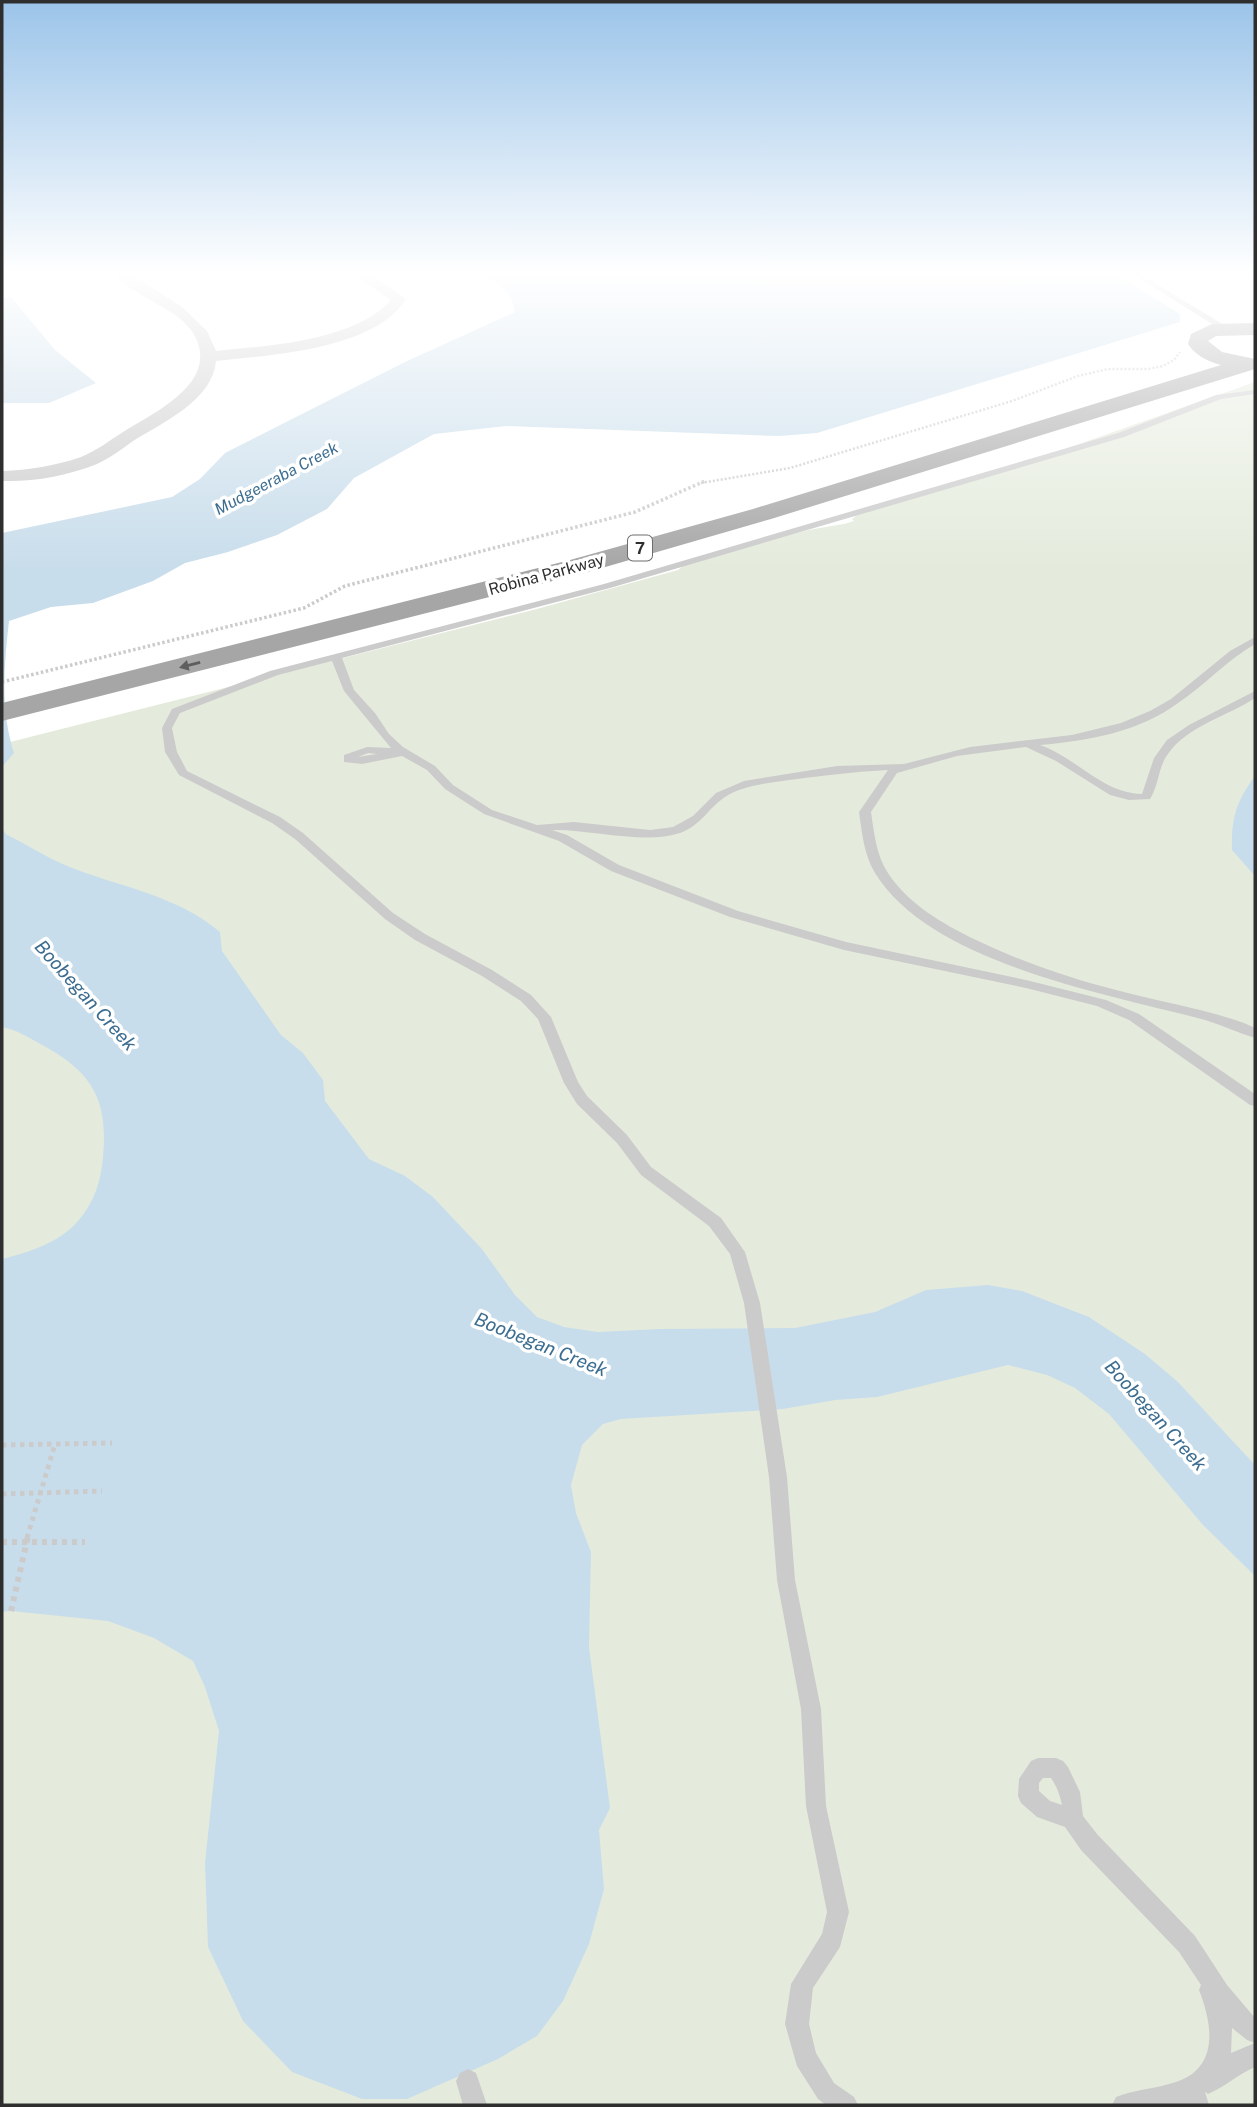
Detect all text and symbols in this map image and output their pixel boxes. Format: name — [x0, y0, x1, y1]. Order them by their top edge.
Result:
water label: Mudgeeraba Creek — [211, 438, 341, 519]
road number: 7 — [628, 536, 652, 561]
street label: Robina Parkway — [486, 550, 606, 599]
one-way arrow — [179, 660, 201, 671]
water label: Boobegan Creek — [31, 935, 142, 1055]
water label: Boobegan Creek — [471, 1307, 611, 1381]
water label: Boobegan Creek — [1101, 1355, 1212, 1475]

